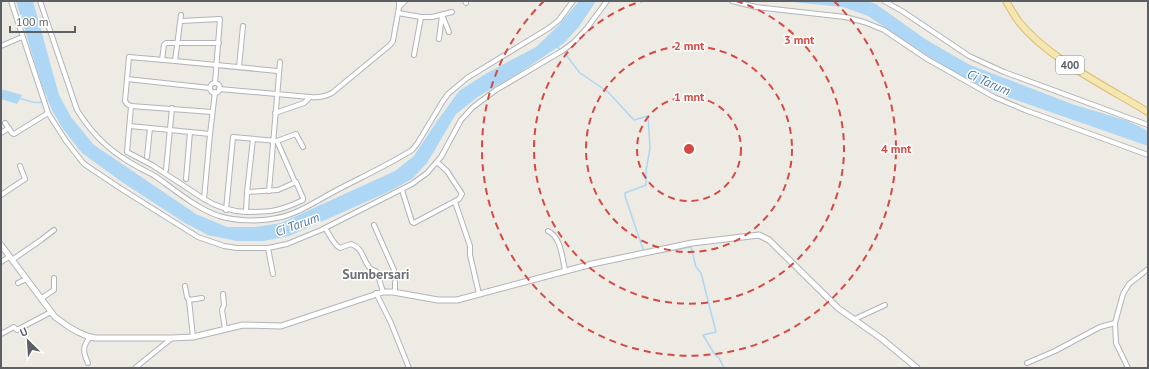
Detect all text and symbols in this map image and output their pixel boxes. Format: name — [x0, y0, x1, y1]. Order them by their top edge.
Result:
scale bar — [10, 8, 75, 34]
text: 100 m — [16, 14, 49, 29]
text: 3 mnt — [784, 32, 815, 47]
text: 2 mnt — [674, 38, 705, 53]
road number: 400 — [1056, 56, 1084, 74]
water label: Ci Tarum — [964, 65, 1013, 100]
text: 1 mnt — [674, 89, 705, 104]
text: 4 mnt — [881, 141, 912, 156]
centre of rings — [682, 142, 696, 156]
water label: Ci Tarum — [273, 209, 322, 240]
district label: Sumbersari — [342, 265, 410, 283]
north arrow — [8, 321, 48, 361]
text: U — [18, 324, 30, 340]

